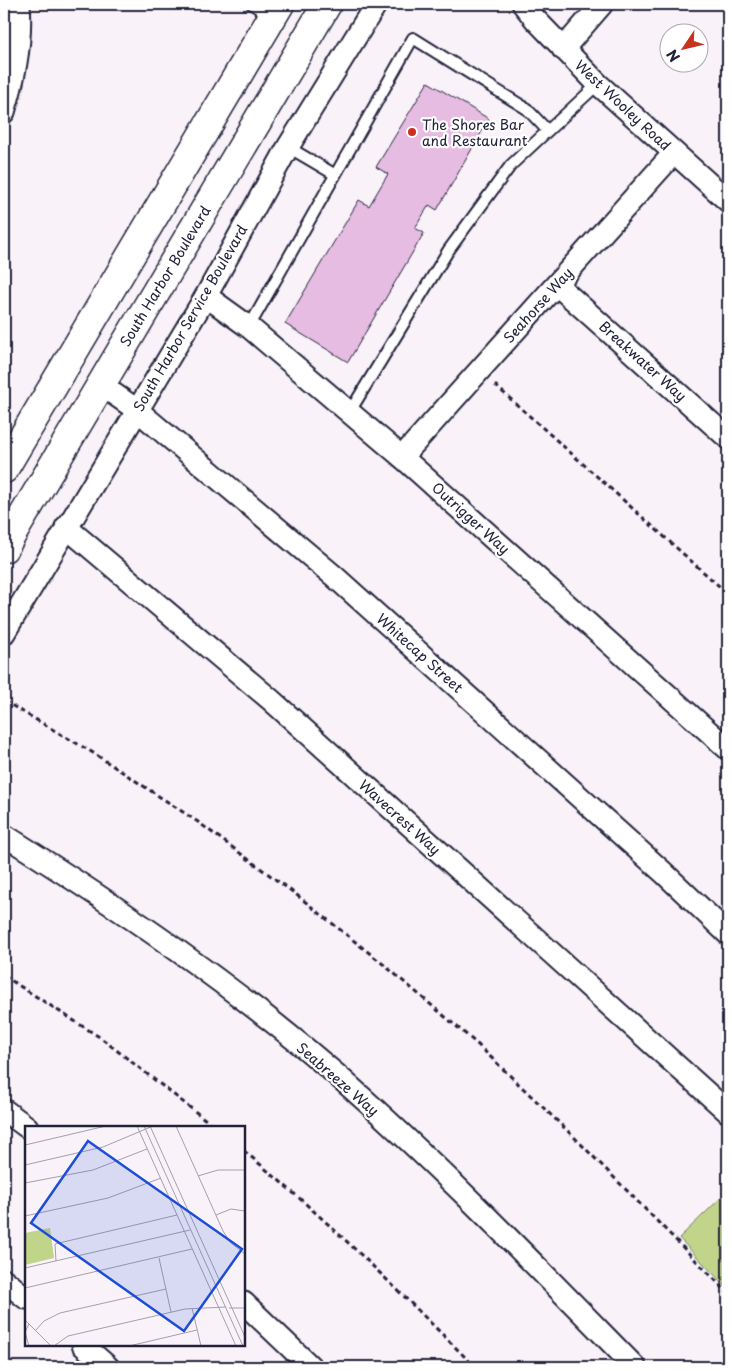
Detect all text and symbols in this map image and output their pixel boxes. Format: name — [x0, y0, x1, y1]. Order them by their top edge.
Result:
north arrow — [660, 22, 710, 72]
text: N — [661, 45, 685, 66]
street label: West Wooley Road — [570, 55, 676, 155]
place label: The Shores Bar and Restaurant — [422, 114, 528, 151]
marker: The Shores Bar and Restaurant — [406, 126, 418, 138]
street label: South Harbor Boulevard — [115, 201, 216, 350]
street label: South Harbor Service Boulevard — [128, 220, 252, 415]
street label: Seahorse Way — [498, 263, 578, 347]
street label: Breakwater Way — [595, 316, 691, 406]
street label: Outrigger Way — [427, 477, 515, 559]
street label: Whitecap Street — [372, 608, 468, 698]
street label: Wavecrest Way — [354, 775, 446, 859]
street label: Seabreeze Way — [292, 1037, 384, 1121]
inset map — [25, 1126, 245, 1346]

